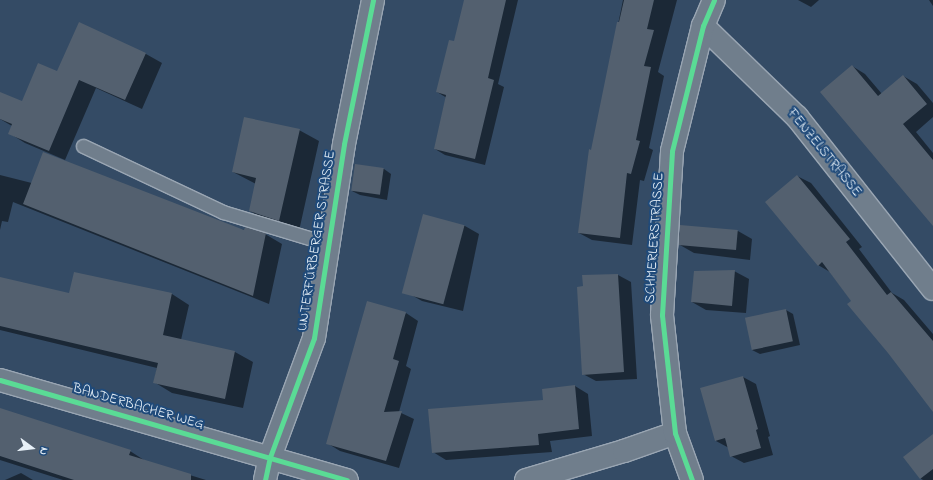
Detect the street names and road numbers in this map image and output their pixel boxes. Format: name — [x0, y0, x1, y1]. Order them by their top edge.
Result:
street label: FENZELSTRASSE — [783, 106, 865, 200]
street label: UNTERFÜRBERGER STRASSE — [294, 150, 340, 332]
street label: SCHMERLERSTRASSE — [642, 172, 668, 304]
street label: BANDERBACHER WEG — [70, 380, 206, 434]

